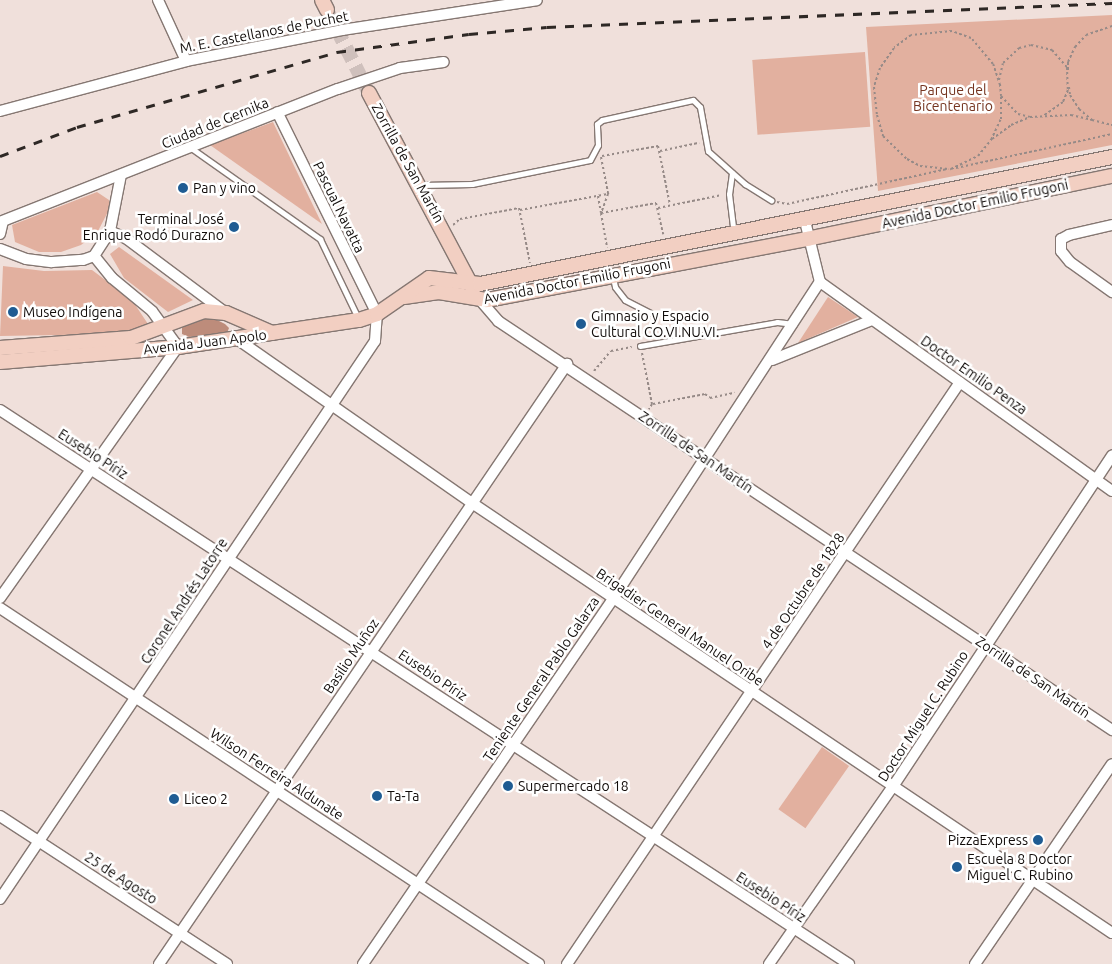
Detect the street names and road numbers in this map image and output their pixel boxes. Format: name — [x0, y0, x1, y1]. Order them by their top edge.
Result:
street label: M. E. Castellanos de Puchet — [178, 7, 350, 57]
street label: Ciudad de Gernika — [159, 94, 271, 152]
street label: Zorrilla de San Martín — [368, 100, 448, 226]
street label: Pascual Navatta — [310, 159, 368, 255]
street label: Avenida Doctor Emilio Frugoni — [880, 176, 1070, 232]
street label: Avenida Doctor Emilio Frugoni — [482, 255, 672, 307]
street label: Avenida Juan Apolo — [142, 326, 268, 358]
street label: Doctor Emilio Penza — [918, 332, 1030, 418]
street label: Zorrilla de San Martín — [636, 408, 756, 496]
street label: Eusebio Píriz — [55, 425, 131, 483]
street label: 4 de Octubre de 1828 — [758, 530, 848, 652]
street label: Coronel Andrés Latorre — [137, 535, 231, 667]
street label: Brigadier General Manuel Oribe — [593, 565, 767, 689]
street label: Teniente General Pablo Galarza — [479, 593, 603, 765]
street label: Basilio Muñoz — [320, 615, 382, 697]
street label: Zorrilla de San Martín — [973, 633, 1093, 721]
street label: Eusebio Píriz — [395, 646, 471, 704]
street label: Doctor Miguel C. Rubino — [874, 647, 972, 785]
street label: Wilson Ferreira Aldunate — [207, 725, 347, 823]
street label: 25 de Agosto — [82, 848, 160, 908]
street label: Eusebio Píriz — [733, 868, 809, 926]

